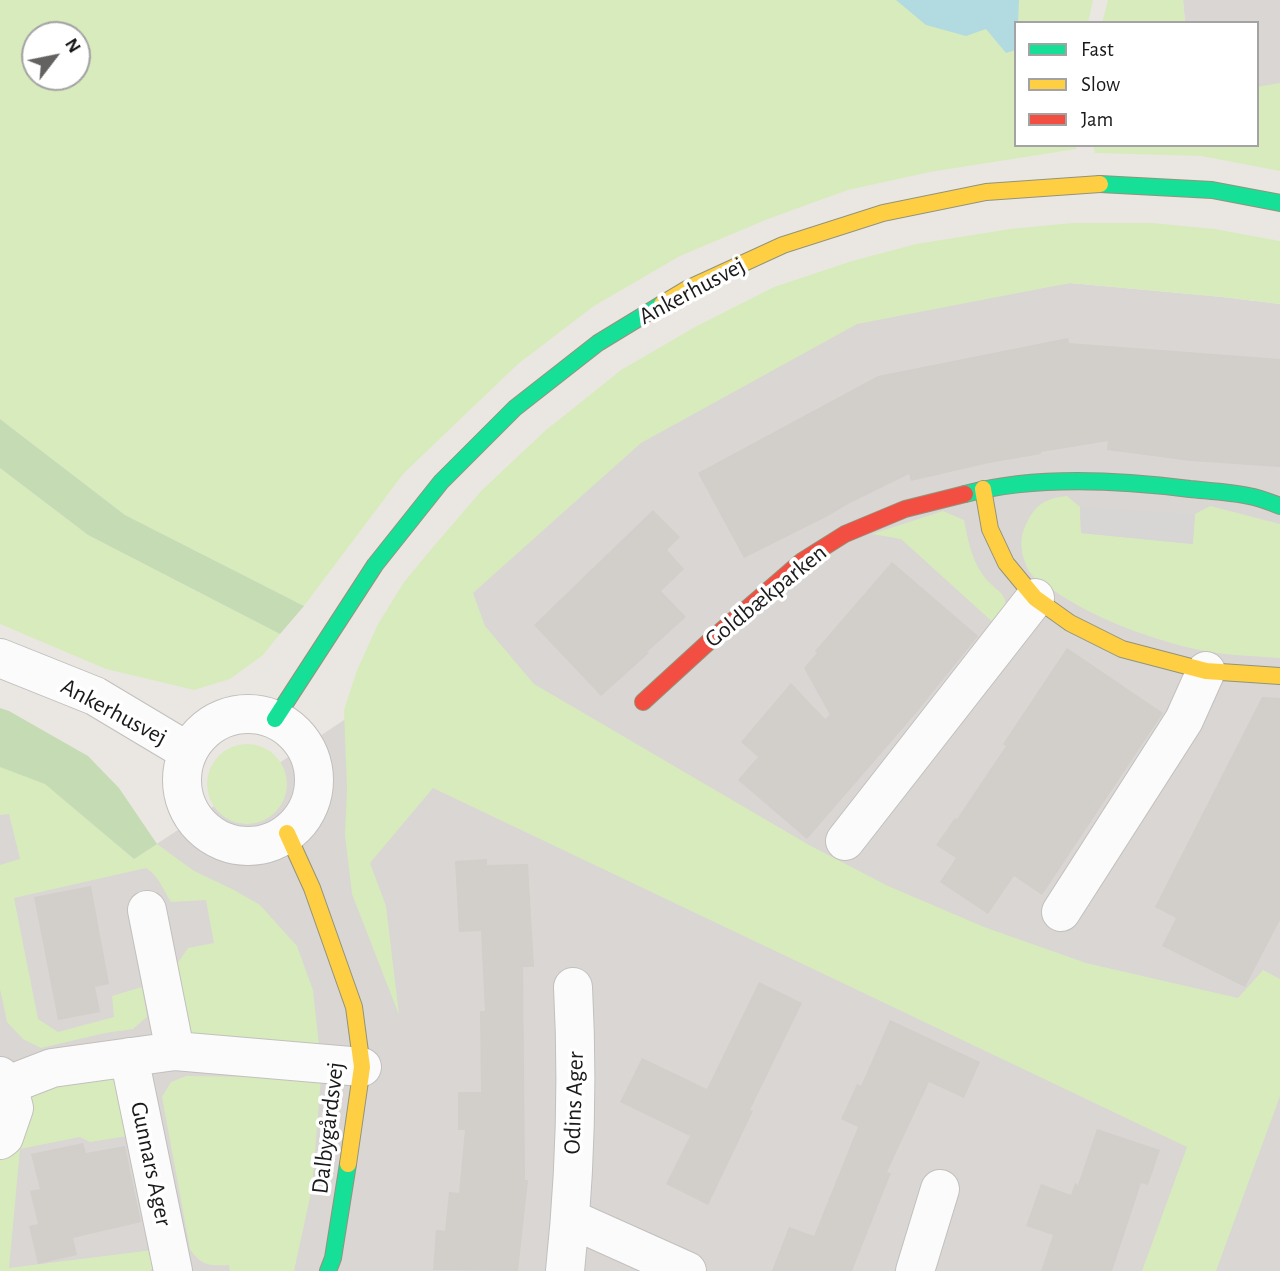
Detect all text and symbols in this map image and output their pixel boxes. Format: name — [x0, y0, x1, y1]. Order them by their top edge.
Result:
north arrow — [21, 21, 91, 91]
legend — [1014, 21, 1259, 147]
text: N — [61, 35, 84, 56]
text: Fast — [1081, 39, 1114, 60]
text: Slow — [1081, 74, 1120, 95]
text: Jam — [1081, 109, 1113, 130]
street label: Ankerhusvej — [634, 251, 750, 331]
street label: Goldbækparken — [699, 538, 833, 654]
street label: Ankerhusvej — [56, 672, 172, 752]
street label: Odins Ager — [558, 1051, 590, 1155]
street label: Dalbygårdsvej — [306, 1060, 350, 1196]
street label: Gunnars Ager — [124, 1099, 178, 1229]

